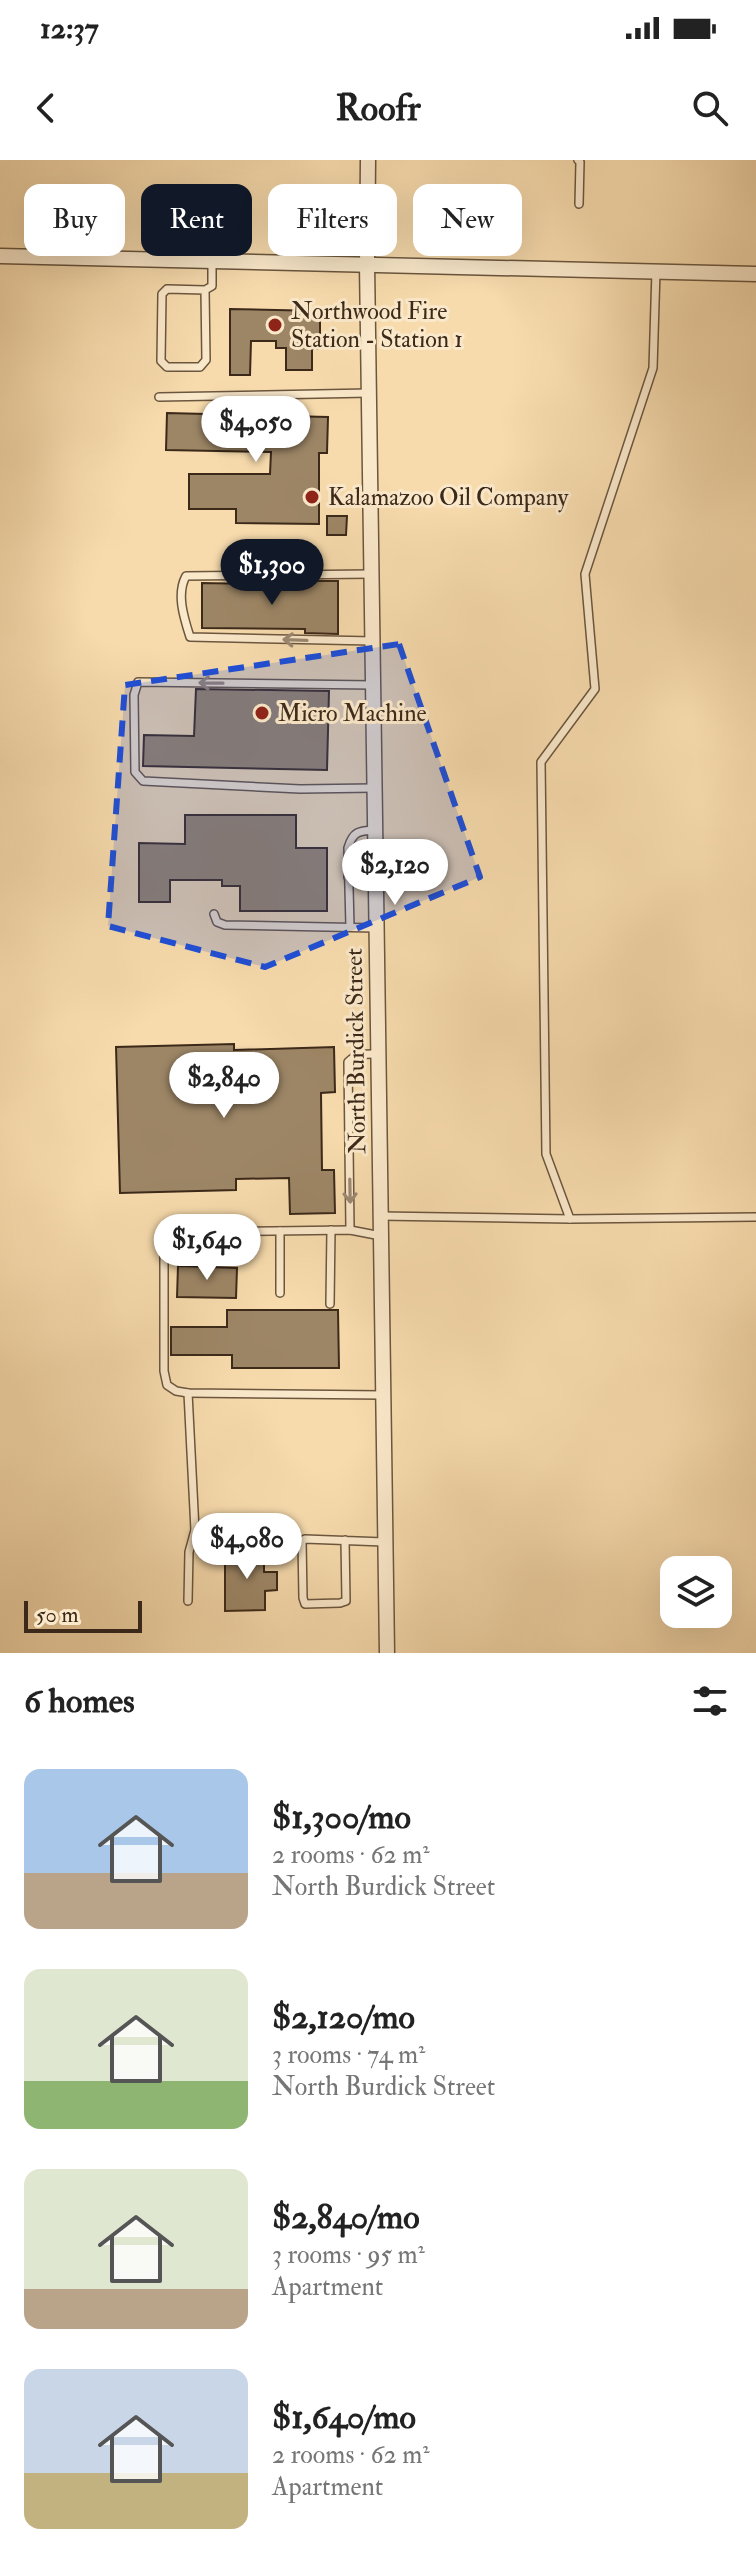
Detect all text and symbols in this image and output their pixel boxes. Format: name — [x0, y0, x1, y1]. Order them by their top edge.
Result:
text: 12:37 — [40, 10, 99, 47]
icon: back — [24, 86, 68, 130]
text: Roofr — [335, 86, 421, 131]
icon: search — [688, 86, 732, 130]
chip: Buy — [24, 184, 125, 256]
chip: Rent — [141, 184, 252, 256]
chip: Filters — [268, 184, 397, 256]
chip: New — [413, 184, 522, 256]
place label: Northwood Fire Station - Station 1 — [291, 296, 463, 355]
marker: Northwood Fire Station - Station 1 — [266, 316, 284, 334]
pin: $4,050 — [191, 396, 321, 464]
text: $4,050 — [219, 406, 293, 438]
place label: Kalamazoo Oil Company — [328, 482, 569, 513]
marker: Kalamazoo Oil Company — [303, 488, 321, 506]
pin: $1,300 — [207, 539, 337, 607]
text: $1,300 — [239, 549, 305, 581]
one-way arrow — [282, 633, 309, 648]
one-way arrow — [198, 675, 225, 691]
place label: Micro Machine — [278, 698, 427, 729]
marker: Micro Machine — [253, 704, 271, 722]
pin: $2,120 — [330, 839, 460, 907]
text: $2,120 — [360, 849, 430, 881]
street label: North Burdick Street — [339, 948, 373, 1154]
pin: $2,840 — [159, 1052, 289, 1120]
text: $2,840 — [187, 1062, 261, 1094]
one-way arrow — [343, 1177, 358, 1204]
pin: $1,640 — [142, 1214, 272, 1282]
text: $1,640 — [172, 1224, 242, 1256]
pin: $4,080 — [182, 1513, 312, 1581]
text: $4,080 — [210, 1523, 284, 1555]
map controls — [660, 1556, 732, 1628]
button: layers — [660, 1556, 732, 1628]
scale bar — [24, 1597, 142, 1633]
text: 50 m — [36, 1601, 78, 1629]
icon: filters — [688, 1679, 732, 1723]
text: 6 homes — [24, 1680, 135, 1723]
text: $1,300/mo — [272, 1796, 411, 1839]
icon: home — [88, 1801, 184, 1897]
text: 2 rooms · 62 m² — [272, 1839, 430, 1871]
text: North Burdick Street — [272, 1871, 495, 1903]
text: $2,120/mo — [272, 1996, 415, 2039]
icon: home — [88, 2001, 184, 2097]
text: 3 rooms · 74 m² — [272, 2039, 425, 2071]
text: North Burdick Street — [272, 2071, 495, 2103]
text: $2,840/mo — [272, 2196, 420, 2239]
icon: home — [88, 2201, 184, 2297]
text: 3 rooms · 95 m² — [272, 2239, 425, 2271]
text: Apartment — [272, 2271, 383, 2303]
text: $1,640/mo — [272, 2396, 416, 2439]
icon: home — [88, 2401, 184, 2497]
text: 2 rooms · 62 m² — [272, 2439, 430, 2471]
text: Apartment — [272, 2471, 383, 2503]

